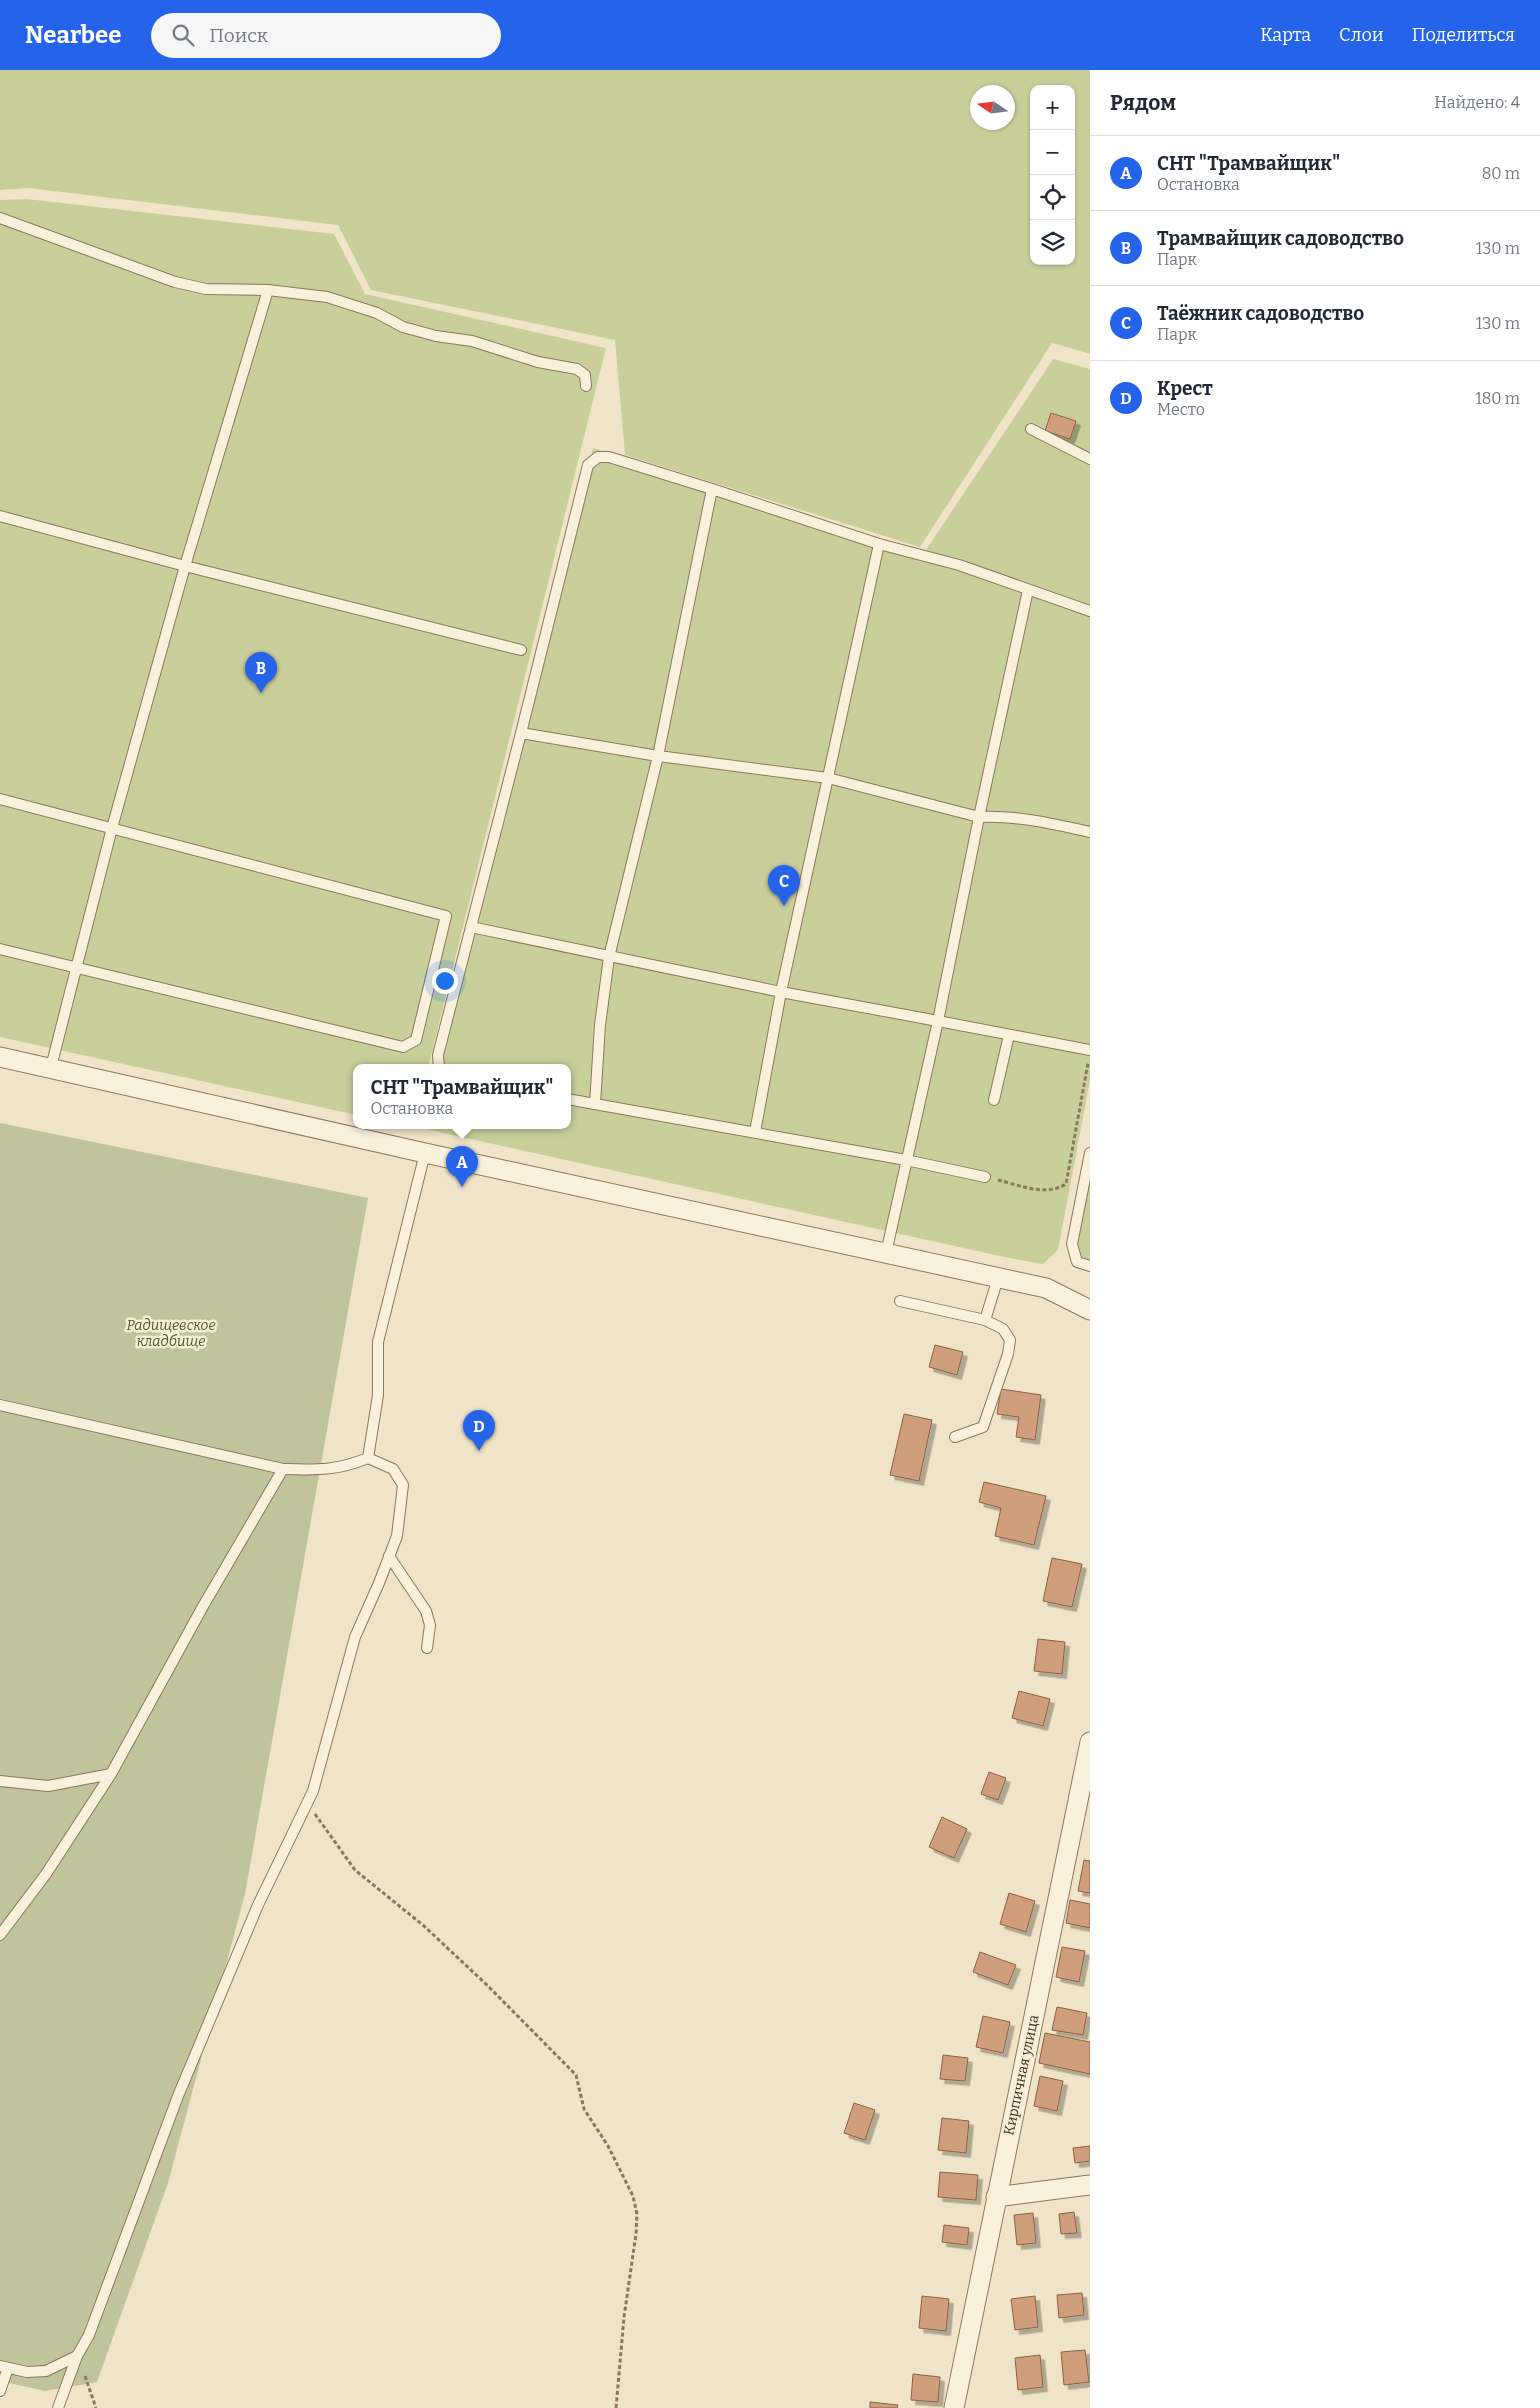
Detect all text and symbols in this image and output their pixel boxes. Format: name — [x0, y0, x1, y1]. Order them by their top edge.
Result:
search box — [151, 13, 501, 58]
text: Nearbee — [25, 21, 121, 49]
icon: search — [169, 21, 197, 49]
text: Поиск — [209, 24, 268, 47]
text: Карта — [1260, 24, 1311, 46]
text: Слои — [1339, 24, 1384, 46]
text: Поделиться — [1412, 24, 1515, 46]
north arrow — [970, 85, 1015, 130]
map controls — [1030, 85, 1075, 265]
button: + — [1030, 85, 1075, 130]
text: Рядом — [1110, 90, 1176, 116]
text: Найдено: 4 — [1434, 93, 1520, 112]
button: − — [1030, 130, 1075, 175]
text: СНТ "Трамвайщик" — [1157, 152, 1340, 175]
text: A — [1120, 164, 1132, 183]
text: 80 m — [1482, 164, 1520, 183]
button: locate — [1030, 175, 1075, 220]
text: Остановка — [1157, 175, 1240, 194]
button: layers — [1030, 220, 1075, 265]
text: Трамвайщик садоводство — [1157, 227, 1404, 250]
text: B — [1121, 239, 1131, 258]
text: 130 m — [1476, 239, 1520, 258]
text: Парк — [1157, 250, 1197, 269]
text: Таёжник садоводство — [1157, 302, 1364, 325]
text: C — [1121, 314, 1131, 333]
text: 130 m — [1476, 314, 1520, 333]
text: Парк — [1157, 325, 1197, 344]
text: Крест — [1157, 377, 1213, 400]
text: D — [1120, 389, 1132, 408]
text: 180 m — [1475, 389, 1520, 408]
text: Место — [1157, 400, 1205, 419]
pin: B — [245, 652, 277, 693]
pin: C — [768, 865, 800, 906]
your location — [432, 968, 458, 994]
popup — [353, 1064, 571, 1129]
text: СНТ "Трамвайщик" — [370, 1076, 554, 1099]
text: Остановка — [370, 1099, 453, 1118]
pin: A — [446, 1146, 478, 1187]
park label: Радищевское кладбище — [126, 1317, 216, 1350]
pin: D — [463, 1410, 495, 1451]
street label: Кирпичная улица — [1000, 2013, 1043, 2137]

